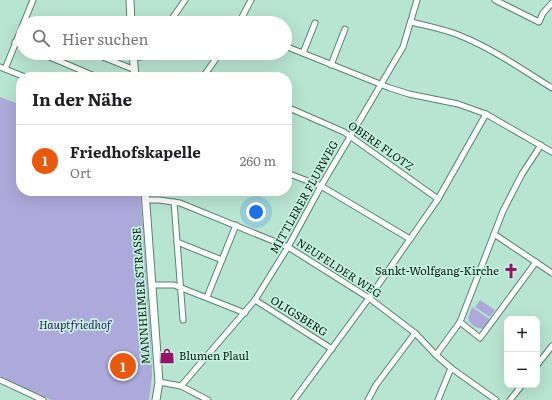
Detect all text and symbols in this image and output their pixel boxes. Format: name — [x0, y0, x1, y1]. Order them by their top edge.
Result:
search box — [16, 16, 292, 60]
icon: search — [30, 27, 52, 49]
text: Hier suchen — [62, 27, 148, 50]
text: In der Nähe — [32, 86, 132, 111]
street label: OBERE FLOTZ — [346, 117, 418, 174]
street label: MITTLERER FLURWEG — [265, 137, 341, 256]
text: Friedhofskapelle — [70, 140, 201, 163]
text: 1 — [42, 151, 48, 170]
text: 260 m — [240, 151, 276, 170]
text: Ort — [70, 163, 91, 182]
your location — [246, 202, 266, 222]
street label: MANNHEIMER STRASSE — [127, 227, 153, 365]
street label: NEUFELDER WEG — [294, 234, 385, 301]
place label: Sankt-Wolfgang-Kirche — [375, 262, 499, 278]
church icon: Sankt-Wolfgang-Kirche — [502, 262, 520, 280]
street label: OLIGSBERG — [268, 291, 331, 339]
park label: Hauptfriedhof — [39, 316, 113, 332]
map controls — [504, 316, 540, 388]
button: + — [504, 316, 540, 352]
shop icon: Blumen Plaul — [158, 347, 176, 365]
place label: Blumen Plaul — [179, 347, 249, 363]
pin: 1 — [110, 351, 136, 381]
button: − — [504, 352, 540, 388]

